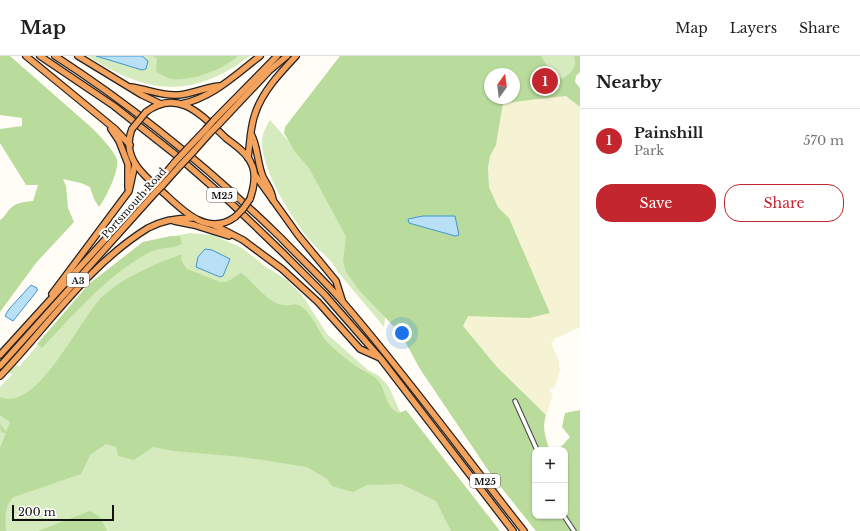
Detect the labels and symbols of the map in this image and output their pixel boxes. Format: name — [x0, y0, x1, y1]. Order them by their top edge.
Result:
pin: 1 — [532, 66, 558, 96]
north arrow — [484, 68, 520, 104]
street label: Portsmouth Road — [99, 165, 169, 241]
road number: M25 — [207, 188, 237, 202]
road number: A3 — [67, 273, 89, 287]
your location — [392, 323, 412, 343]
road number: M25 — [470, 474, 500, 488]
scale bar — [12, 503, 114, 522]

